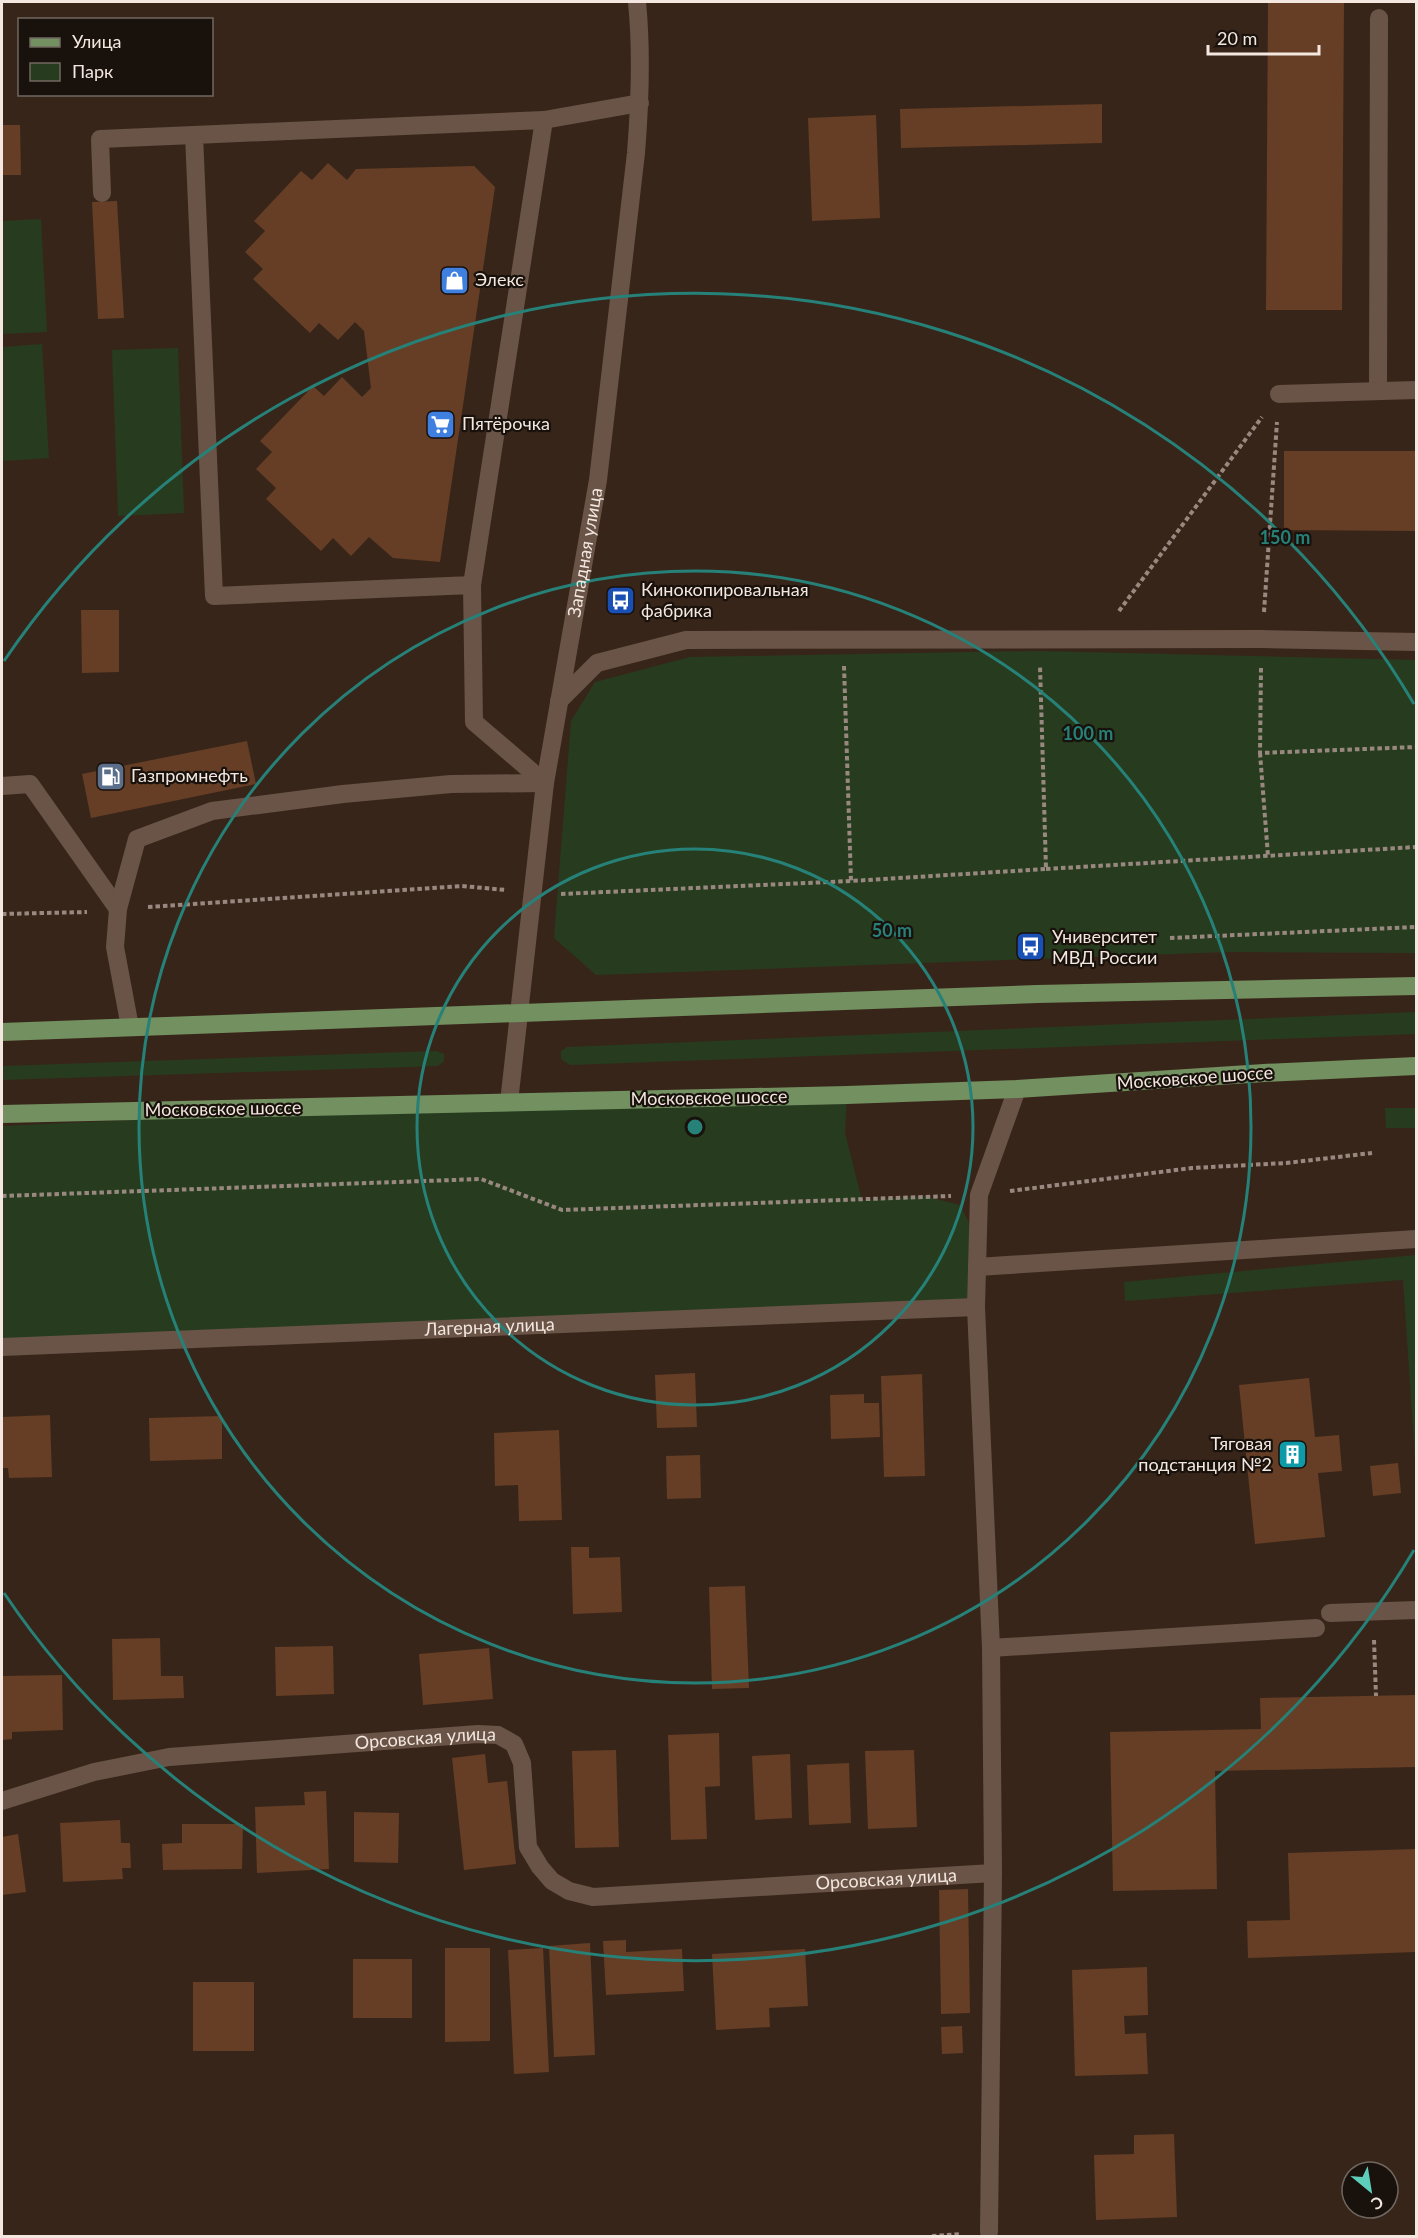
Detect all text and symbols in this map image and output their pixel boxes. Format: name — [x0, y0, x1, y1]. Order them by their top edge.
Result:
legend — [18, 18, 213, 96]
scale bar — [1208, 18, 1319, 56]
text: 20 m — [1217, 27, 1257, 49]
text: Улица — [72, 30, 122, 52]
text: Парк — [72, 60, 114, 82]
shop icon: Элекс — [438, 264, 470, 296]
place label: Элекс — [475, 268, 524, 290]
supermarket icon: Пятёрочка — [425, 408, 457, 440]
place label: Пятёрочка — [462, 412, 550, 434]
street label: Западная улица — [562, 486, 606, 619]
text: 150 m — [1260, 526, 1310, 548]
place label: Кинокопировальная фабрика — [641, 578, 809, 621]
bus stop icon: Кинокопировальная фабрика — [604, 584, 636, 616]
text: 100 m — [1063, 722, 1113, 744]
fuel station icon: Газпромнефть — [94, 760, 126, 792]
place label: Газпромнефть — [131, 764, 248, 786]
text: 50 m — [872, 919, 912, 941]
place label: Университет МВД России — [1052, 925, 1157, 968]
bus stop icon: Университет МВД России — [1015, 931, 1047, 963]
street label: Московское шоссе — [1116, 1061, 1274, 1093]
street label: Московское шоссе — [631, 1085, 787, 1109]
street label: Московское шоссе — [145, 1096, 301, 1120]
centre of rings — [685, 1117, 705, 1137]
street label: Лагерная улица — [423, 1312, 555, 1340]
place label: Тяговая подстанция №2 — [1138, 1432, 1272, 1475]
building icon: Тяговая подстанция №2 — [1277, 1438, 1309, 1470]
street label: Орсовская улица — [354, 1722, 497, 1753]
street label: Орсовская улица — [815, 1863, 957, 1894]
north arrow — [1340, 2160, 1400, 2220]
text: С — [1368, 2193, 1387, 2215]

